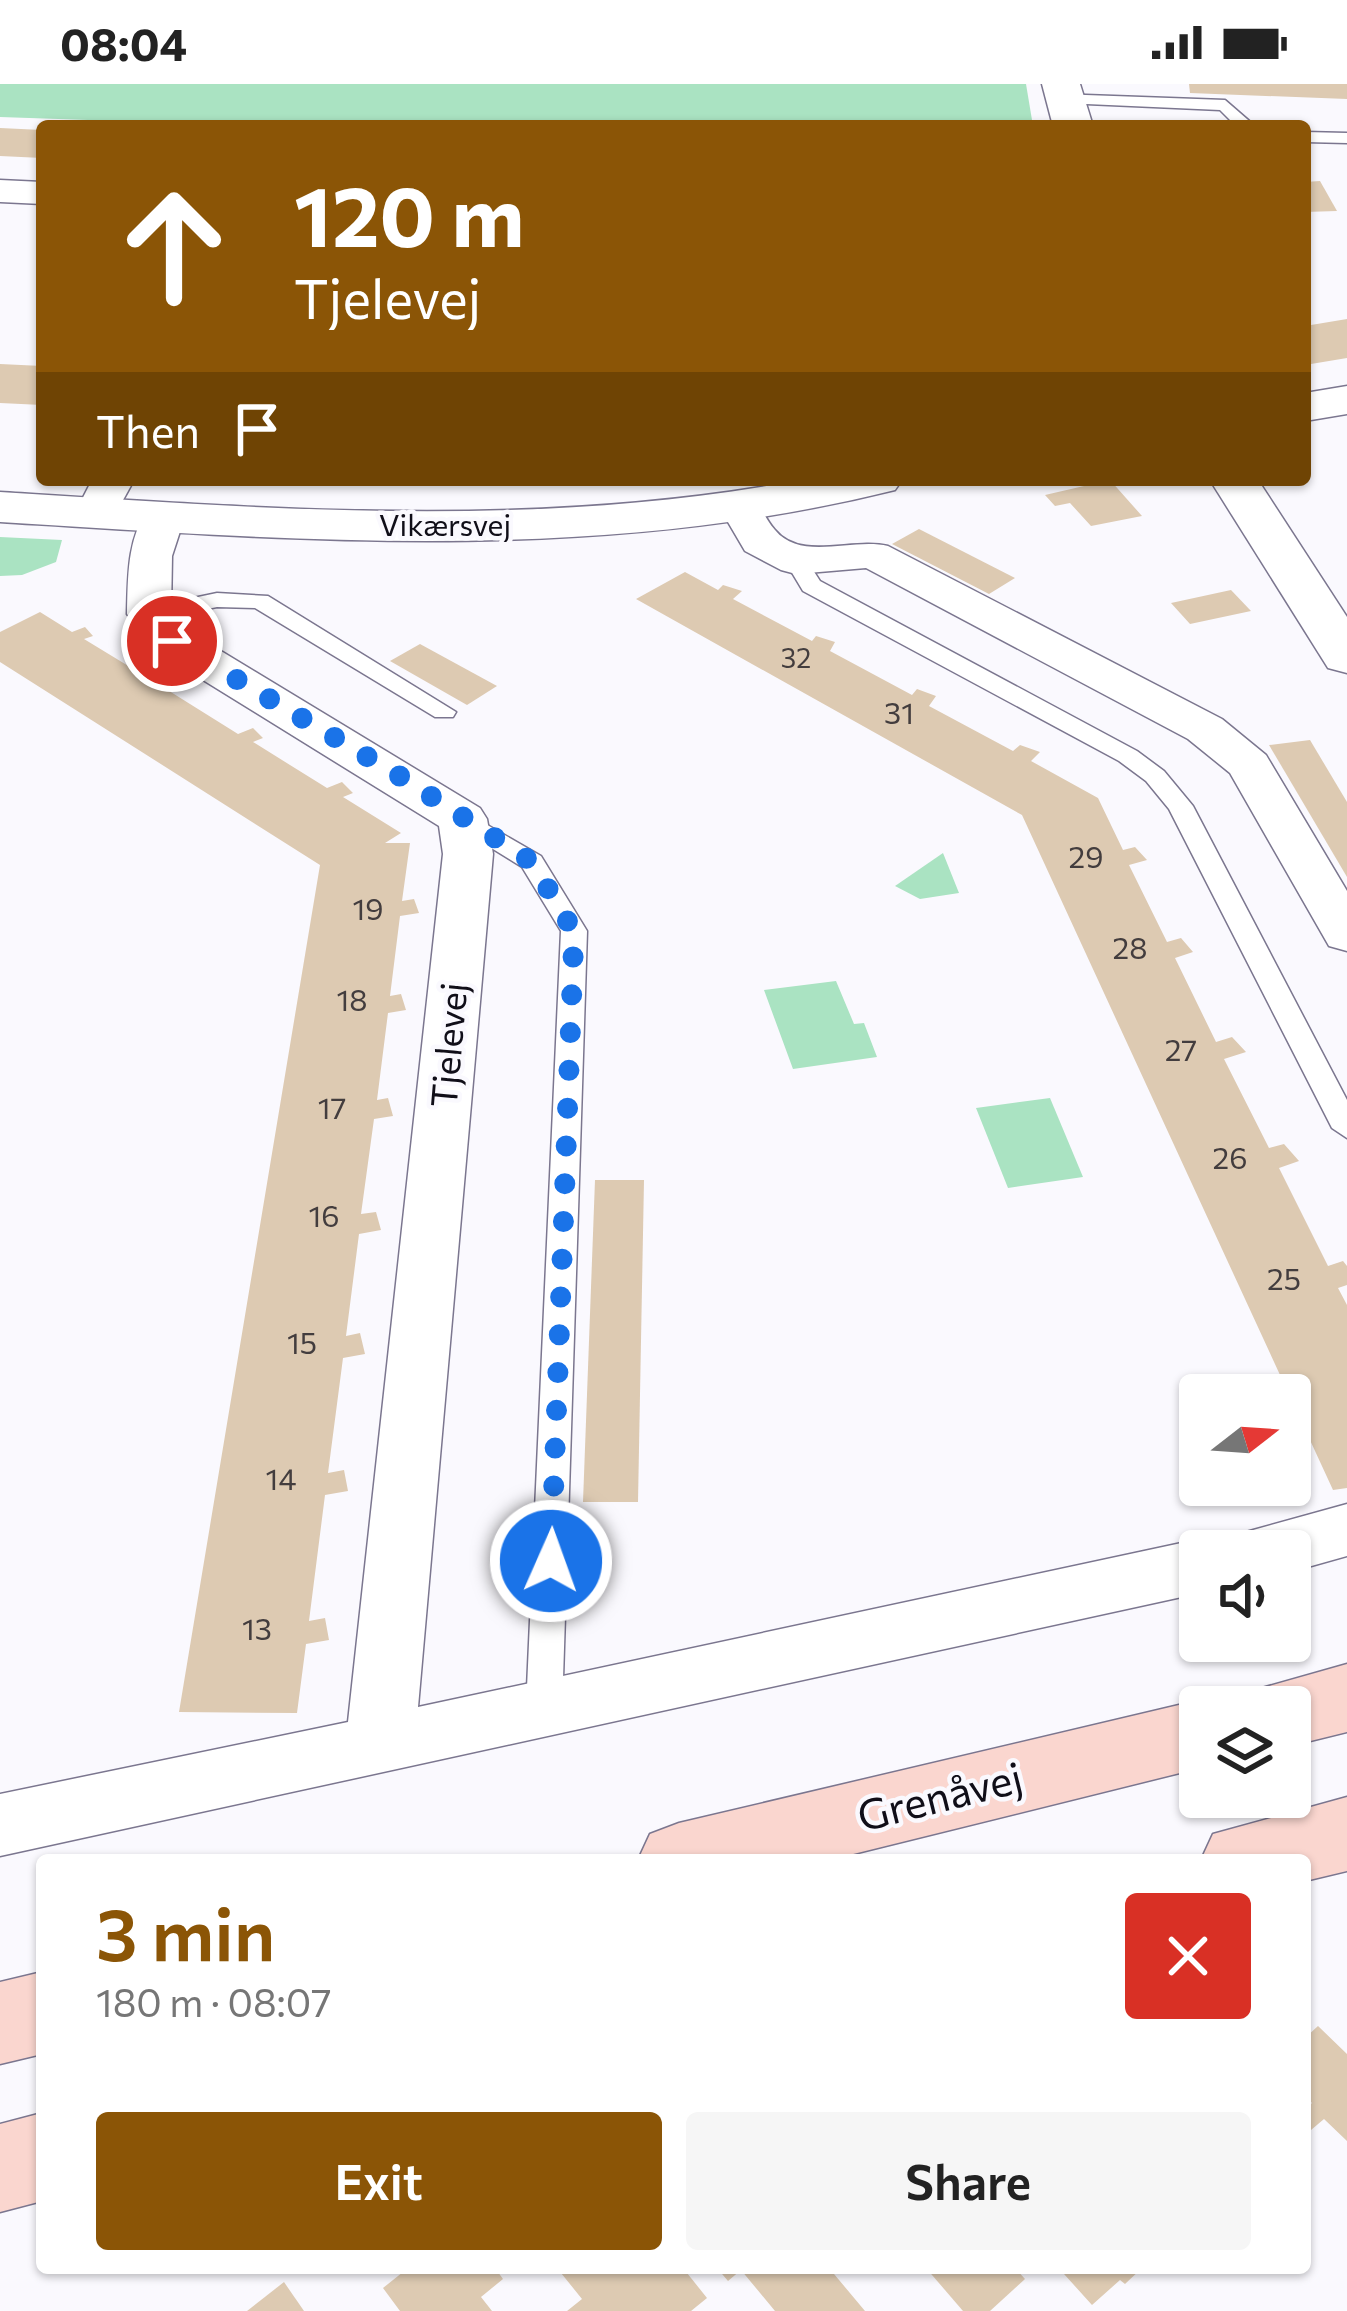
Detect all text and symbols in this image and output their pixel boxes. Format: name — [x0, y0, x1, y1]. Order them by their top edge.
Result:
text: 08:04 — [60, 15, 187, 70]
text: 120 m — [294, 162, 524, 264]
icon: ahead — [96, 168, 252, 324]
text: Tjelevej — [294, 264, 481, 330]
icon: arrive — [224, 396, 290, 462]
text: Then — [96, 402, 200, 457]
street label: Vikærsvej — [379, 505, 511, 542]
pin — [121, 590, 223, 692]
icon: arrive — [139, 608, 205, 674]
house number: 32 — [781, 641, 811, 674]
house number: 31 — [884, 693, 914, 730]
house number: 29 — [1069, 837, 1103, 874]
house number: 19 — [352, 889, 384, 926]
house number: 28 — [1113, 928, 1147, 965]
house number: 18 — [336, 980, 368, 1017]
street label: Tjelevej — [420, 981, 474, 1109]
house number: 27 — [1165, 1030, 1197, 1067]
house number: 17 — [318, 1088, 346, 1125]
house number: 26 — [1213, 1138, 1247, 1175]
house number: 16 — [308, 1196, 340, 1233]
house number: 25 — [1267, 1259, 1301, 1296]
house number: 15 — [287, 1323, 317, 1360]
north arrow — [1179, 1374, 1311, 1506]
map controls — [1179, 1374, 1311, 1818]
house number: 14 — [266, 1459, 296, 1496]
position arrow — [488, 1498, 614, 1624]
button: sound — [1179, 1530, 1311, 1662]
house number: 13 — [242, 1609, 272, 1646]
button: layers — [1179, 1686, 1311, 1818]
street label: Grenåvej — [852, 1750, 1027, 1841]
text: 3 min — [96, 1888, 275, 1976]
button: close — [1125, 1893, 1251, 2019]
text: 180 m · 08:07 — [96, 1977, 332, 2025]
button: Exit — [96, 2112, 662, 2250]
button: Share — [686, 2112, 1251, 2250]

